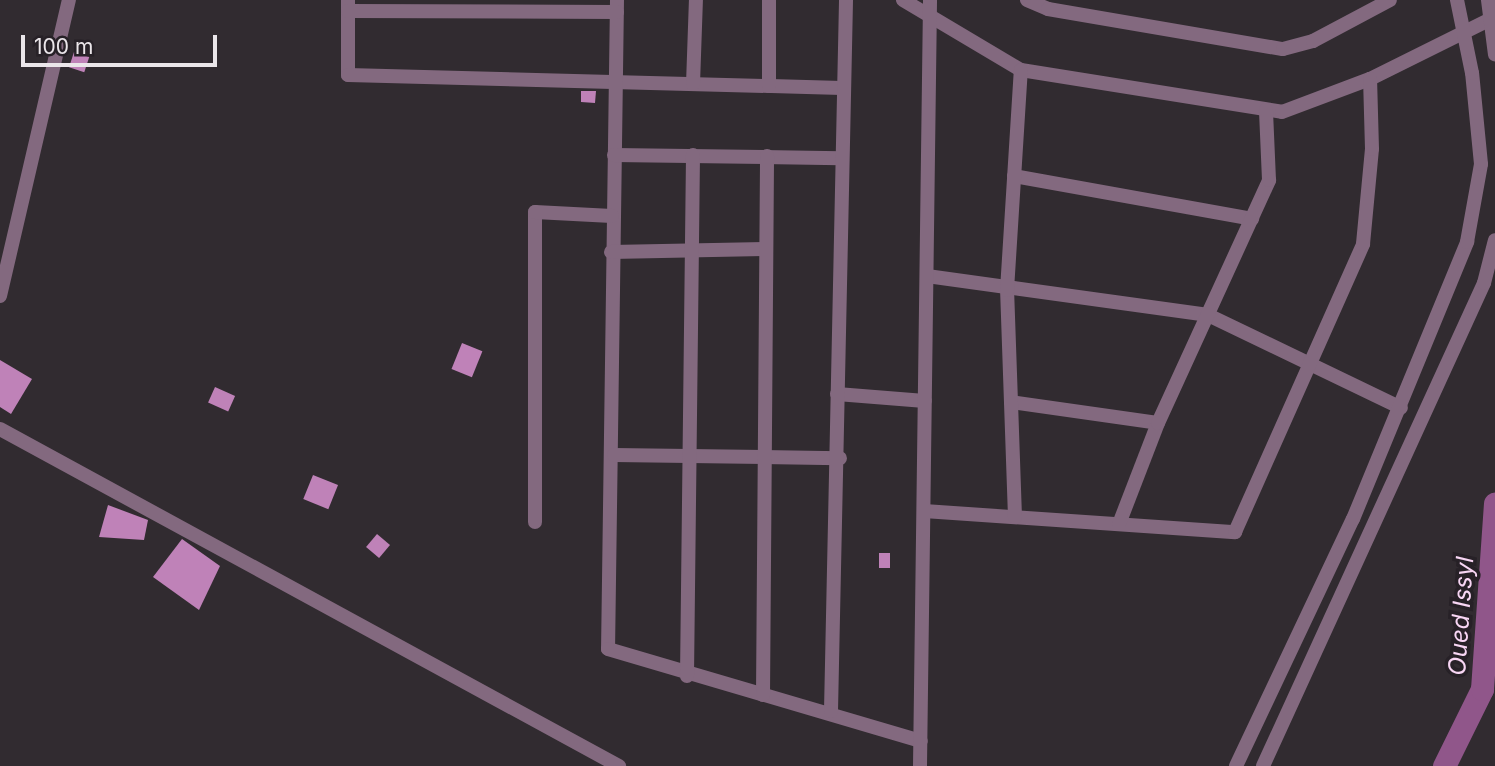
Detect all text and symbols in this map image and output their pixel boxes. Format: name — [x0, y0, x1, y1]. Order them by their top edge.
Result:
scale bar — [24, 21, 220, 65]
text: 100 m — [34, 34, 93, 59]
water label: Oued Issyl — [1442, 556, 1480, 676]

